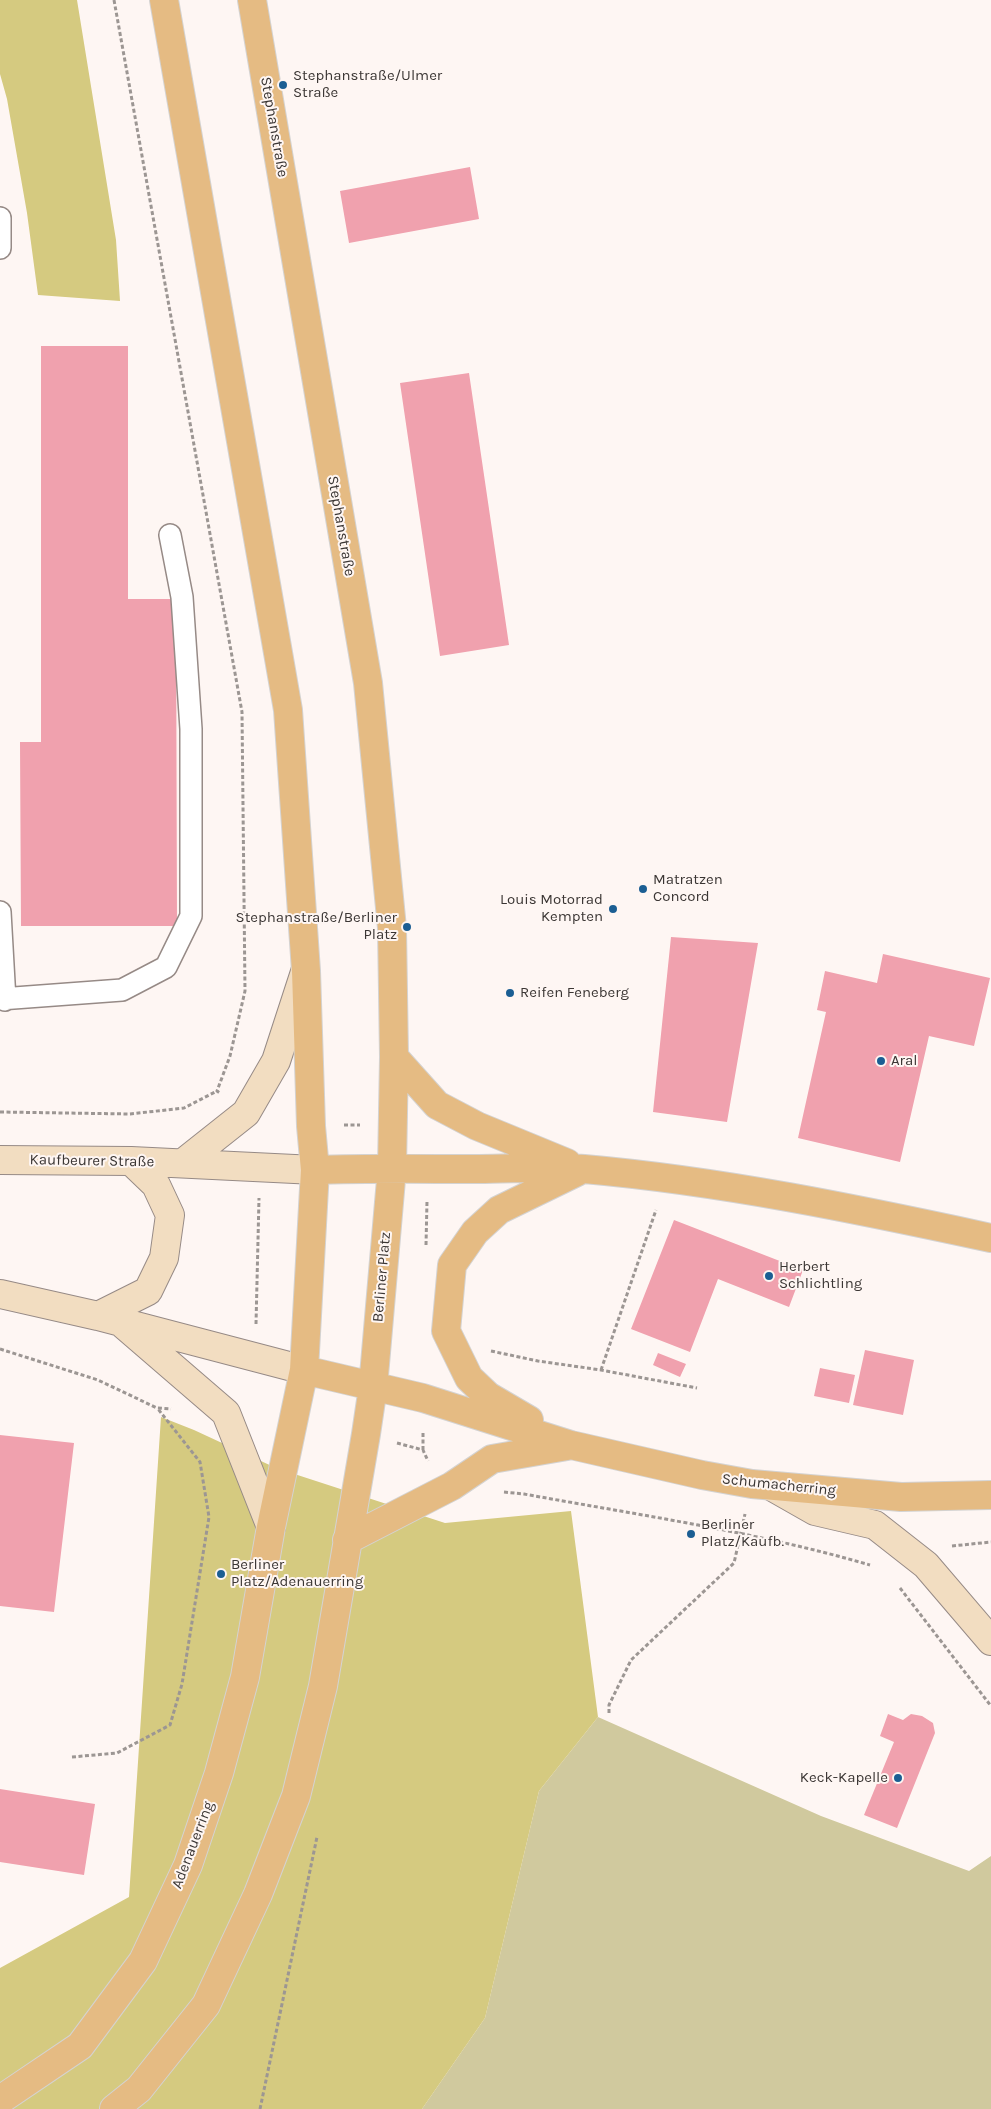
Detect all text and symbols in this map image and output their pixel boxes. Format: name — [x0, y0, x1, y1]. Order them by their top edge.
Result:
place label: Stephanstraße/Ulmer Straße — [293, 67, 442, 102]
street label: Stephanstraße — [256, 75, 292, 179]
marker: Stephanstraße/Ulmer Straße — [277, 79, 289, 91]
street label: Stephanstraße — [323, 474, 359, 578]
place label: Matratzen Concord — [653, 871, 723, 906]
marker: Matratzen Concord — [637, 883, 649, 895]
place label: Louis Motorrad Kempten — [500, 891, 603, 926]
marker: Louis Motorrad Kempten — [607, 903, 619, 915]
place label: Stephanstraße/Berliner Platz — [236, 909, 397, 944]
marker: Stephanstraße/Berliner Platz — [401, 921, 413, 933]
place label: Reifen Feneberg — [520, 984, 629, 1002]
marker: Reifen Feneberg — [504, 987, 516, 999]
place label: Aral — [891, 1052, 917, 1070]
marker: Aral — [875, 1055, 887, 1067]
street label: Kaufbeurer Straße — [30, 1151, 154, 1171]
street label: Berliner Platz — [369, 1231, 395, 1323]
place label: Herbert Schlichtling — [779, 1258, 862, 1293]
marker: Herbert Schlichtling — [763, 1270, 775, 1282]
street label: Schumacherring — [721, 1470, 837, 1500]
place label: Berliner Platz/Kaufb. — [701, 1516, 784, 1551]
marker: Berliner Platz/Kaufb. — [685, 1528, 697, 1540]
place label: Berliner Platz/Adenauerring — [231, 1556, 363, 1591]
marker: Berliner Platz/Adenauerring — [215, 1568, 227, 1580]
place label: Keck-Kapelle — [800, 1769, 888, 1787]
marker: Keck-Kapelle — [892, 1772, 904, 1784]
street label: Adenauerring — [168, 1799, 218, 1891]

